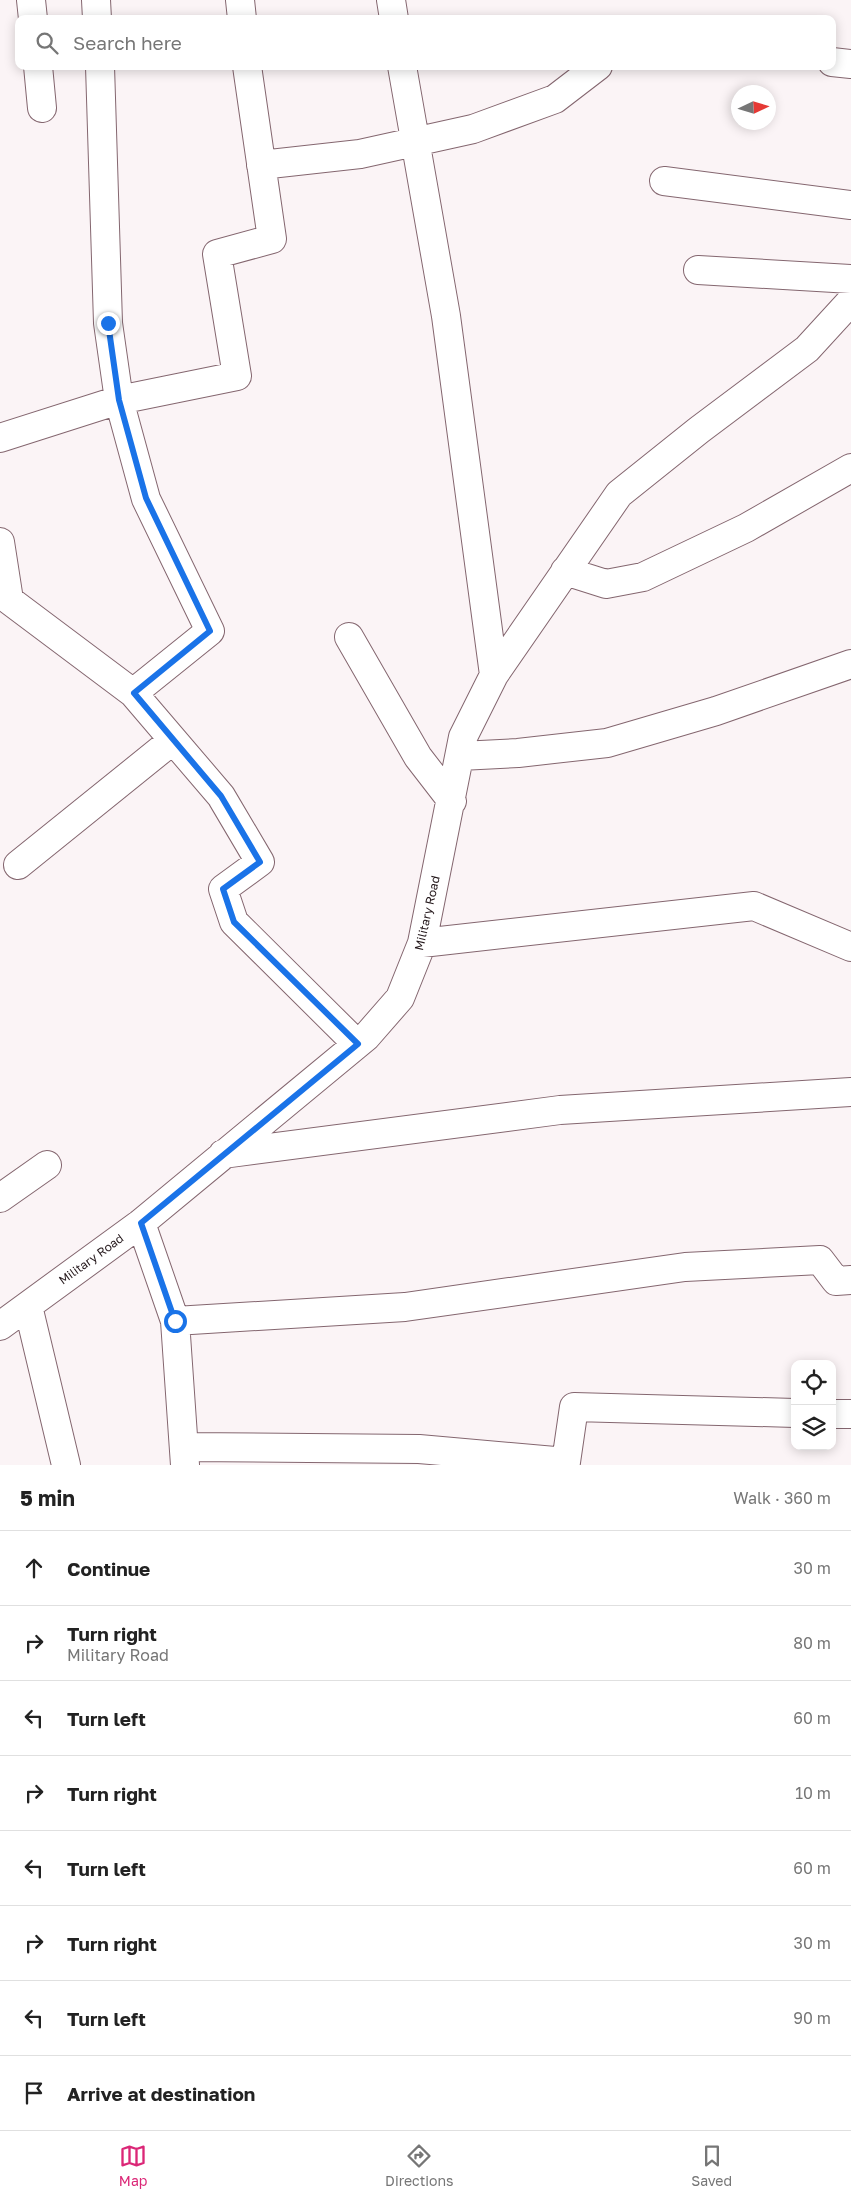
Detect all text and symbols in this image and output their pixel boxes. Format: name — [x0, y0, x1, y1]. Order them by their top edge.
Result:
search box — [15, 15, 836, 70]
icon: search — [33, 29, 61, 57]
text: Search here — [73, 31, 182, 54]
north arrow — [731, 85, 776, 130]
route end — [97, 312, 120, 335]
street label: Military Road — [411, 874, 443, 952]
street label: Military Road — [56, 1230, 126, 1288]
route start — [164, 1310, 187, 1333]
map controls — [791, 1360, 836, 1450]
button: locate — [791, 1360, 836, 1405]
button: layers — [791, 1405, 836, 1450]
text: 5 min — [20, 1485, 75, 1511]
text: Walk · 360 m — [733, 1488, 831, 1508]
icon: ahead — [20, 1554, 48, 1582]
text: Continue — [67, 1557, 150, 1580]
text: 30 m — [794, 1558, 831, 1578]
text: Turn right — [67, 1622, 157, 1645]
icon: right — [20, 1629, 48, 1657]
text: 80 m — [793, 1633, 831, 1653]
text: Military Road — [67, 1645, 169, 1665]
icon: left — [20, 1704, 48, 1732]
text: Turn left — [67, 1707, 146, 1730]
text: 60 m — [793, 1708, 831, 1728]
icon: right — [20, 1779, 48, 1807]
text: Turn right — [67, 1782, 157, 1805]
text: 10 m — [795, 1783, 831, 1803]
icon: left — [20, 1854, 48, 1882]
text: Turn left — [67, 1857, 146, 1880]
text: 60 m — [793, 1858, 831, 1878]
icon: right — [20, 1929, 48, 1957]
text: Turn right — [67, 1932, 157, 1955]
text: 30 m — [794, 1933, 831, 1953]
icon: left — [20, 2004, 48, 2032]
text: Turn left — [67, 2007, 146, 2030]
text: 90 m — [793, 2008, 831, 2028]
icon: arrive — [20, 2079, 48, 2107]
text: Arrive at destination — [67, 2082, 255, 2105]
tab: Map — [119, 2142, 147, 2189]
tab: Directions — [385, 2142, 454, 2189]
tab: Saved — [691, 2142, 732, 2189]

